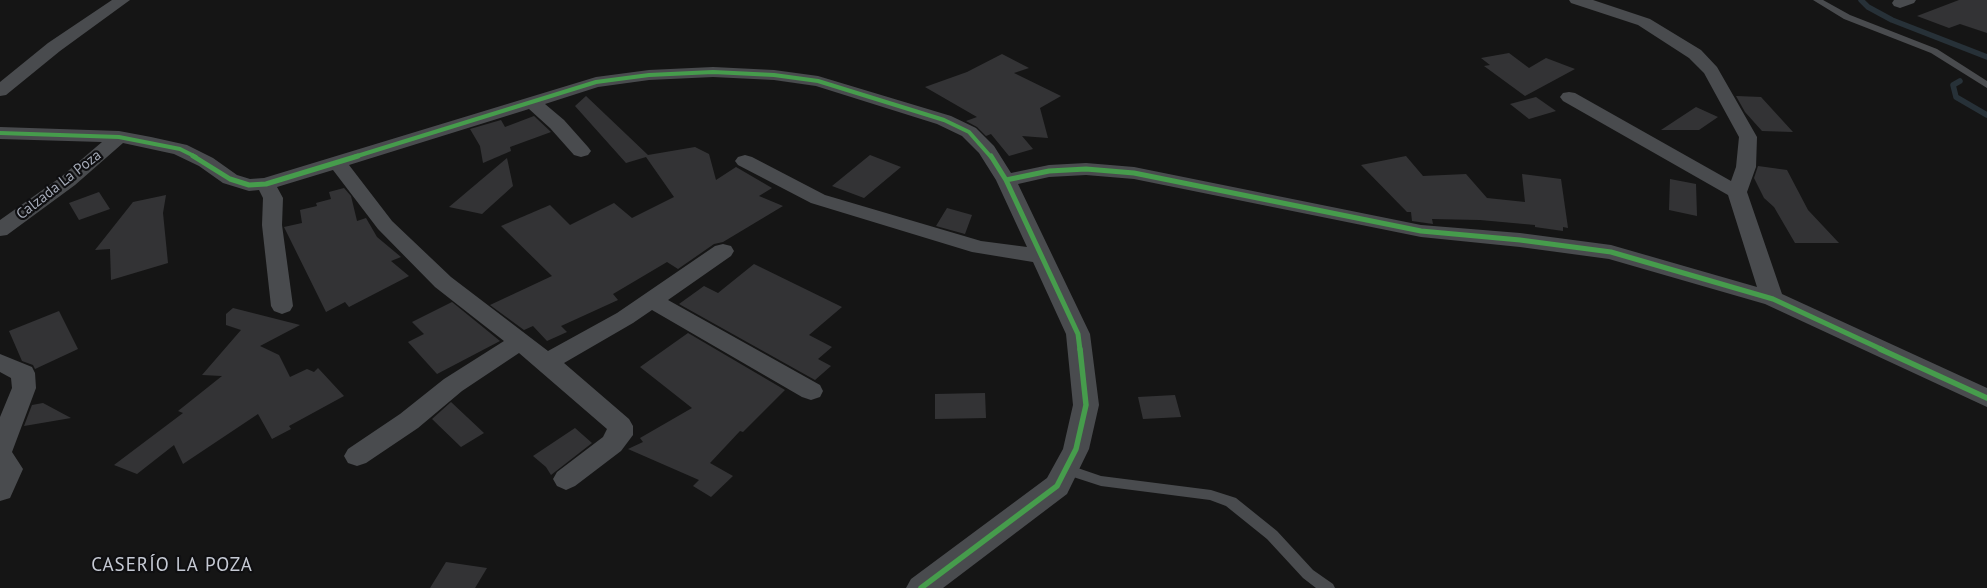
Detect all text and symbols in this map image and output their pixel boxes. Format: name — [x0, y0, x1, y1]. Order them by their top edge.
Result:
street label: Calzada La Poza — [13, 146, 105, 224]
district label: CASERÍO LA POZA — [89, 555, 255, 577]

